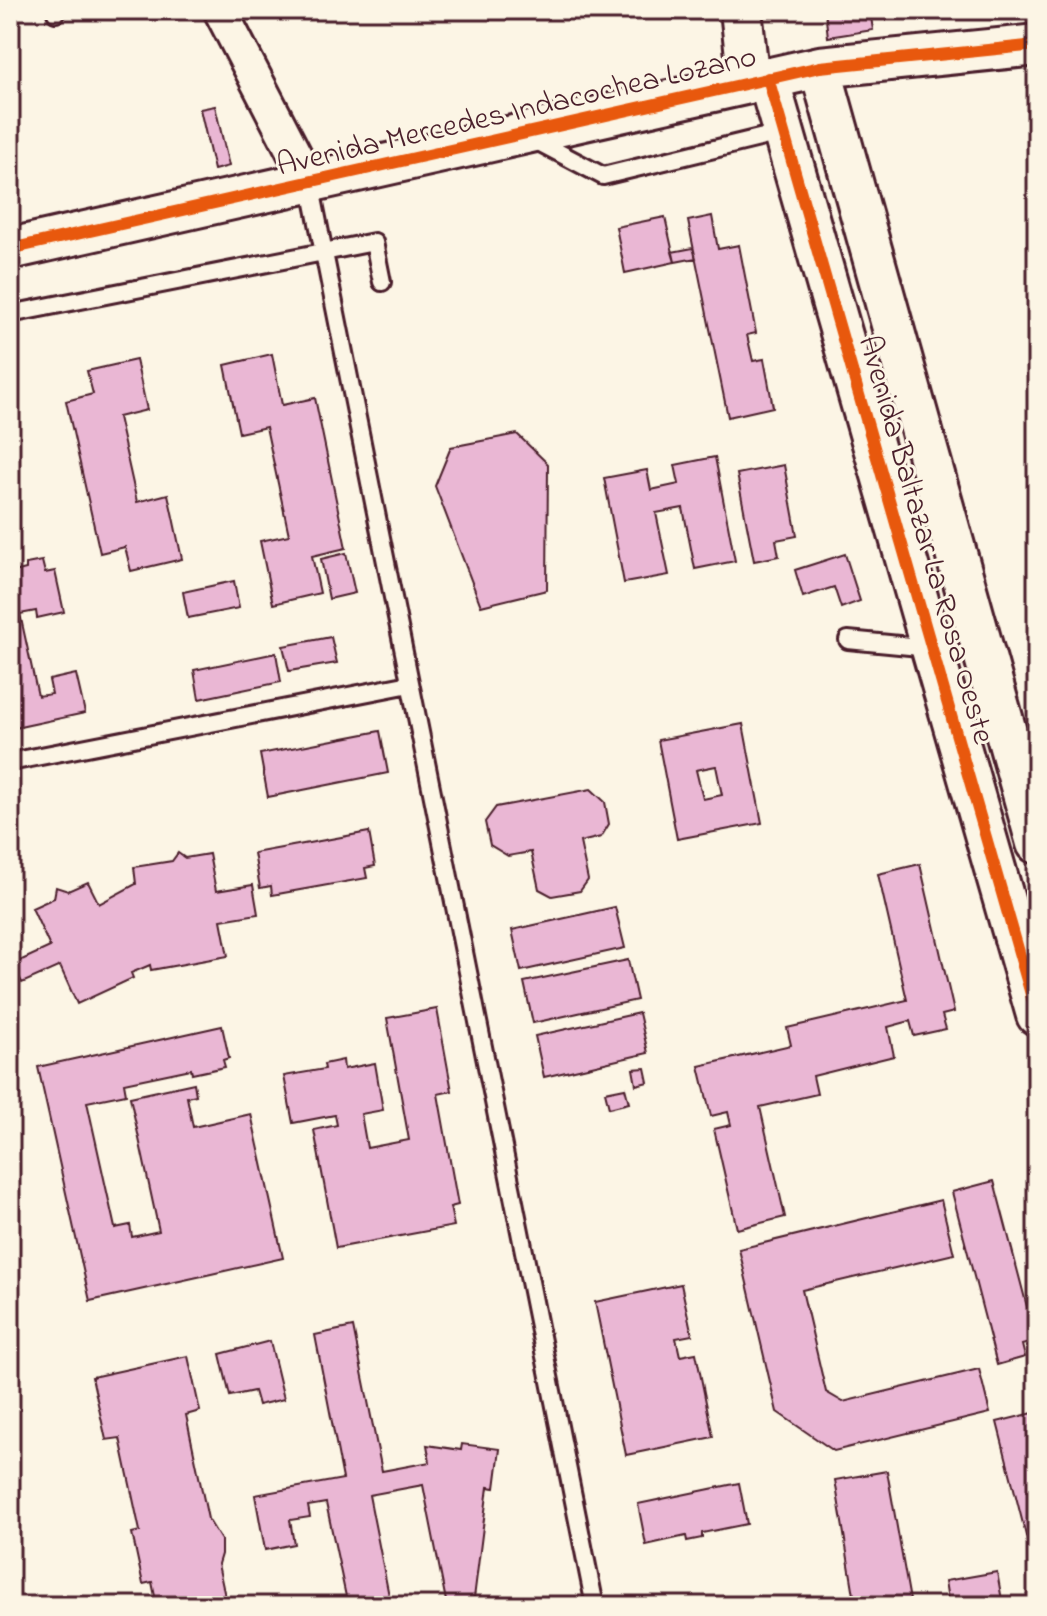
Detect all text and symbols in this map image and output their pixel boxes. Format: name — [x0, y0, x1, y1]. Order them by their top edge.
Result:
street label: Avenida Mercedes Indacochea Lozano — [272, 34, 761, 191]
street label: Avenida Baltazar La Rosa Oeste — [844, 330, 1006, 750]

